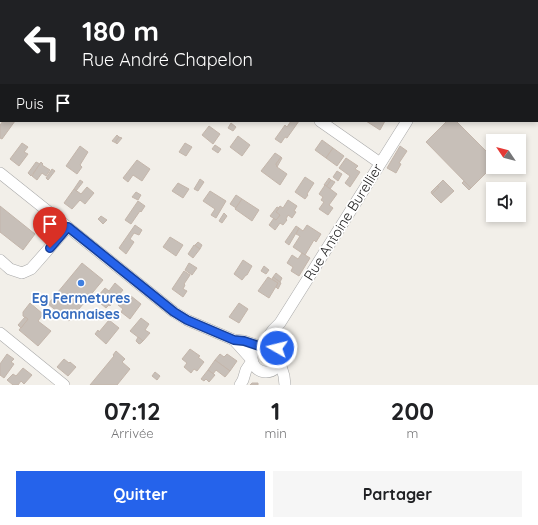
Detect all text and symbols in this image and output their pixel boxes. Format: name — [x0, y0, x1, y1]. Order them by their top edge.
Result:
text: 180 m — [82, 13, 159, 48]
icon: left — [16, 16, 68, 68]
text: Rue André Chapelon — [82, 48, 253, 71]
icon: arrive — [52, 92, 74, 114]
text: Puis — [16, 94, 44, 113]
north arrow — [486, 134, 526, 174]
map controls — [486, 134, 526, 222]
street label: Rue Antoine Burellier — [300, 160, 387, 284]
button: sound — [486, 182, 526, 222]
pin — [33, 207, 67, 248]
icon: arrive — [39, 213, 61, 235]
marker: Eg Fermetures Roannaises — [76, 278, 86, 288]
place label: Eg Fermetures Roannaises — [32, 289, 131, 323]
position arrow — [256, 327, 298, 369]
text: 07:12 — [104, 396, 161, 426]
text: 1 — [271, 396, 280, 426]
text: 200 — [391, 396, 434, 426]
text: Arrivée — [111, 425, 154, 441]
text: min — [265, 425, 287, 441]
text: m — [406, 425, 418, 441]
button: Quitter — [16, 471, 265, 517]
button: Partager — [273, 471, 522, 517]

